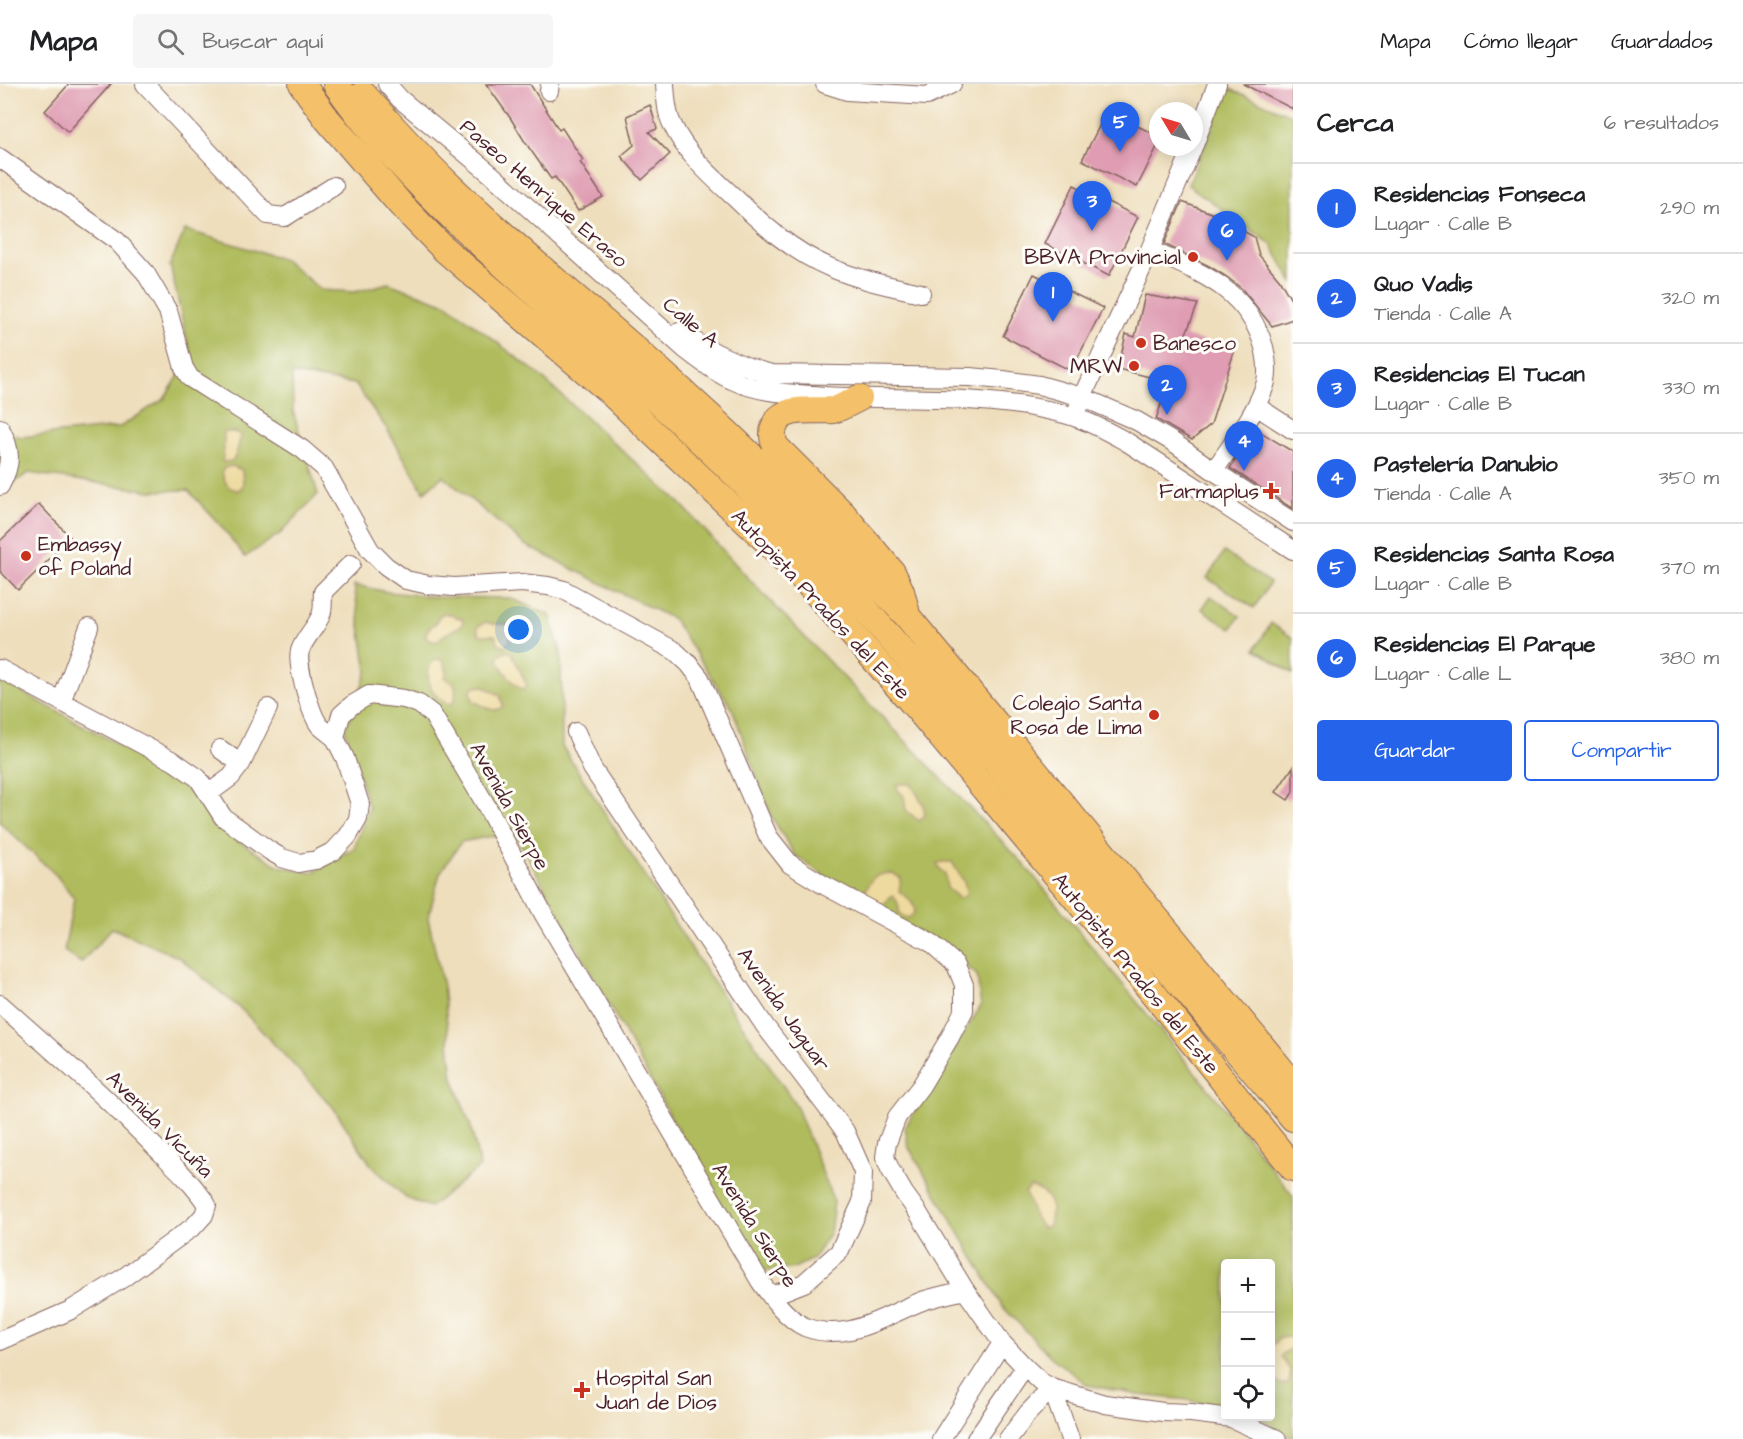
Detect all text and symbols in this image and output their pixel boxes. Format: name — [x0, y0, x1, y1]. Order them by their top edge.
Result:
search box — [133, 14, 553, 68]
text: Mapa — [30, 22, 97, 61]
icon: search — [154, 25, 187, 58]
text: Buscar aquí — [202, 26, 323, 57]
text: Mapa — [1380, 27, 1431, 56]
text: Cómo llegar — [1464, 27, 1578, 56]
text: Guardados — [1611, 27, 1713, 56]
north arrow — [1149, 102, 1203, 156]
pin: 5 — [1100, 103, 1140, 152]
text: Cerca — [1317, 105, 1394, 141]
text: 6 resultados — [1603, 109, 1719, 137]
street label: Paseo Henrique Eraso — [453, 112, 634, 275]
text: Residencias Fonseca — [1374, 179, 1585, 210]
pin: 3 — [1072, 182, 1112, 231]
text: 1 — [1335, 194, 1338, 222]
text: 290 m — [1660, 194, 1719, 222]
text: Lugar · Calle B — [1374, 210, 1512, 238]
pin: 6 — [1208, 212, 1246, 261]
place label: BBVA Provincial — [1024, 243, 1181, 272]
marker: BBVA Provincial — [1186, 250, 1200, 264]
text: Quo Vadis — [1374, 269, 1473, 300]
pin: 1 — [1034, 272, 1072, 322]
text: 2 — [1331, 284, 1342, 312]
text: 320 m — [1661, 284, 1719, 312]
street label: Calle A — [656, 290, 725, 355]
text: Tienda · Calle A — [1374, 300, 1512, 328]
place label: Banesco — [1153, 329, 1236, 358]
marker: Banesco — [1134, 336, 1148, 350]
place label: MRW — [1070, 352, 1122, 381]
marker: MRW — [1127, 359, 1141, 373]
text: Residencias El Tucan — [1374, 359, 1585, 390]
pin: 2 — [1148, 366, 1186, 415]
text: 3 — [1331, 374, 1342, 402]
text: 330 m — [1662, 374, 1719, 402]
text: Lugar · Calle B — [1374, 390, 1512, 418]
pin: 4 — [1224, 422, 1264, 471]
text: Pastelería Danubio — [1374, 449, 1558, 480]
text: 4 — [1330, 464, 1343, 492]
text: 350 m — [1658, 464, 1719, 492]
place label: Farmaplus — [1159, 477, 1259, 507]
text: Tienda · Calle A — [1374, 480, 1512, 508]
marker: Farmaplus — [1264, 484, 1278, 498]
street label: Autopista Prados del Este — [724, 503, 917, 707]
place label: Embassy of Poland — [38, 530, 131, 583]
text: Residencias Santa Rosa — [1374, 539, 1614, 570]
marker: Embassy of Poland — [19, 549, 33, 563]
text: 5 — [1329, 554, 1344, 582]
text: 370 m — [1660, 554, 1719, 582]
text: Lugar · Calle B — [1374, 570, 1512, 598]
your location — [504, 615, 533, 644]
text: Residencias El Parque — [1374, 629, 1595, 660]
text: 6 — [1330, 644, 1343, 672]
text: 380 m — [1660, 644, 1719, 672]
text: Lugar · Calle L — [1374, 660, 1512, 688]
place label: Colegio Santa Rosa de Lima — [1010, 689, 1142, 742]
marker: Colegio Santa Rosa de Lima — [1147, 708, 1161, 722]
button: Guardar — [1317, 720, 1512, 781]
button: Compartir — [1524, 720, 1719, 781]
street label: Avenida Sierpe — [462, 737, 557, 876]
street label: Autopista Prados del Este — [1045, 867, 1226, 1081]
street label: Avenida Jaguar — [729, 942, 837, 1078]
street label: Avenida Vicuña — [100, 1064, 220, 1185]
street label: Avenida Sierpe — [704, 1157, 804, 1294]
map controls — [1221, 1259, 1275, 1421]
button: + — [1221, 1259, 1275, 1313]
button: − — [1221, 1313, 1275, 1367]
place label: Hospital San Juan de Dios — [596, 1364, 717, 1417]
button: locate — [1221, 1367, 1275, 1421]
marker: Hospital San Juan de Dios — [573, 1381, 591, 1399]

